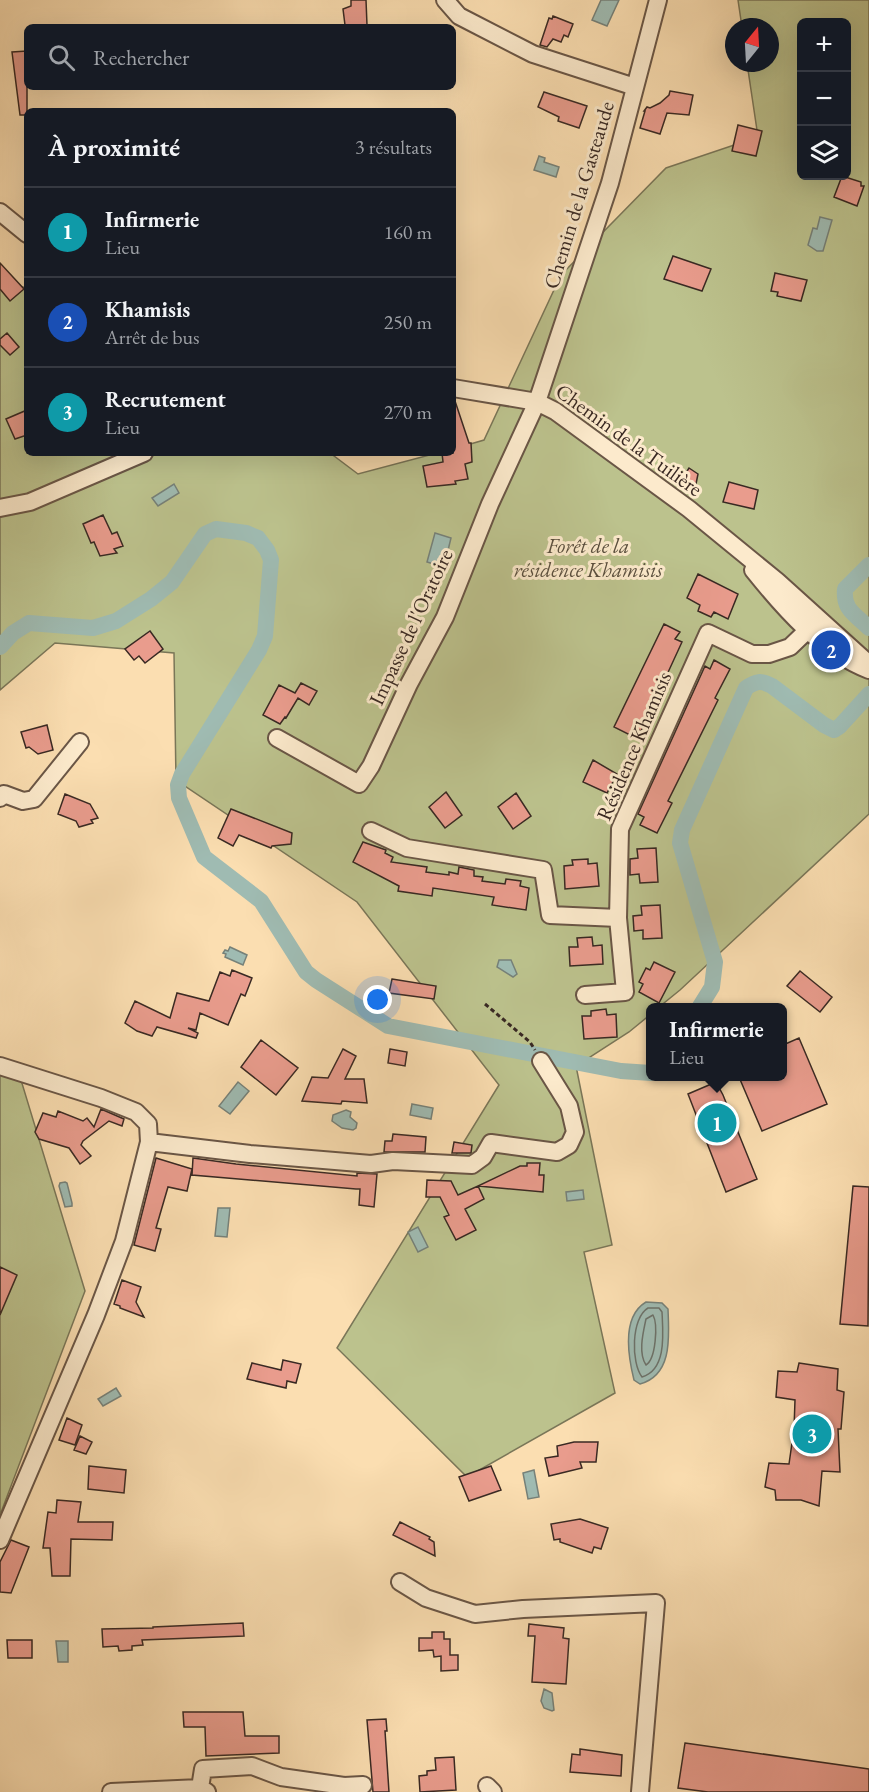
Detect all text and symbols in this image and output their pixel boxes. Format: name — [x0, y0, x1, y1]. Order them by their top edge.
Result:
north arrow — [725, 18, 779, 72]
map controls — [797, 18, 851, 180]
button: + — [797, 18, 851, 72]
search box — [24, 24, 456, 90]
icon: search — [45, 41, 78, 74]
text: Rechercher — [93, 43, 189, 72]
button: − — [797, 72, 851, 126]
street label: Chemin de la Gasteaude — [537, 98, 620, 292]
button: layers — [797, 126, 851, 180]
text: À proximité — [48, 130, 180, 164]
text: 3 résultats — [355, 134, 432, 160]
text: Infirmerie — [105, 205, 199, 234]
text: 1 — [62, 219, 73, 245]
text: 160 m — [384, 219, 432, 245]
text: Lieu — [105, 234, 140, 260]
text: Khamisis — [105, 295, 190, 324]
text: 2 — [62, 309, 73, 335]
text: 250 m — [384, 309, 432, 335]
text: Arrêt de bus — [105, 324, 200, 350]
street label: Chemin de la Tuilière — [550, 377, 708, 502]
text: Recrutement — [105, 385, 226, 414]
text: 3 — [62, 399, 73, 425]
text: 270 m — [384, 399, 432, 425]
text: Lieu — [105, 414, 140, 440]
park label: Forêt de la résidence Khamisis — [514, 532, 663, 583]
street label: Impasse de l'Oratoire — [363, 544, 459, 709]
pin: 2 — [812, 628, 850, 672]
street label: Résidence Khamisis — [590, 667, 677, 824]
your location — [363, 985, 392, 1014]
popup — [646, 1003, 787, 1081]
text: Infirmerie — [669, 1015, 764, 1044]
text: Lieu — [669, 1044, 704, 1070]
pin: 1 — [698, 1100, 736, 1146]
pin: 3 — [792, 1412, 832, 1456]

